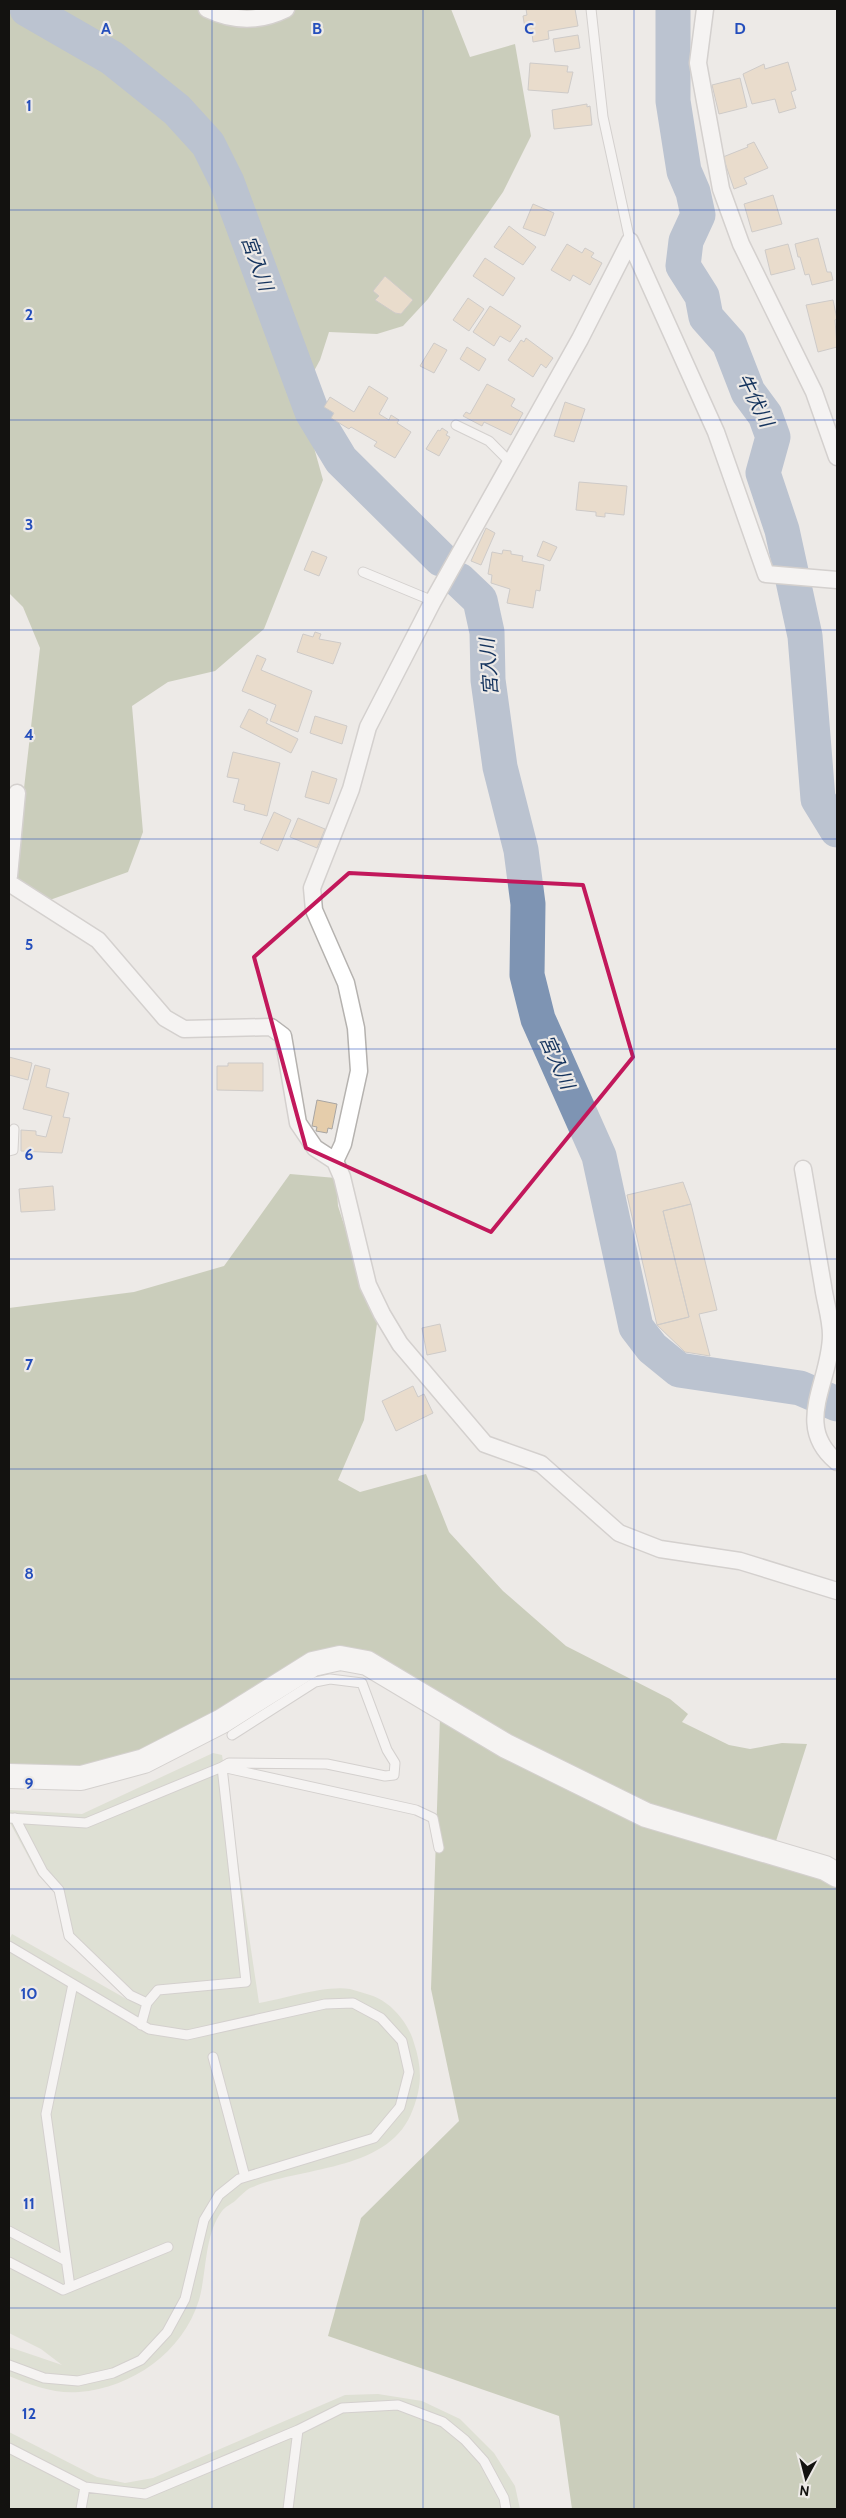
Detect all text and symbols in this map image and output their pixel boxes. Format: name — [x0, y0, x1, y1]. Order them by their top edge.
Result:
text: A — [101, 19, 111, 38]
text: B — [312, 19, 322, 38]
text: C — [524, 19, 534, 38]
text: D — [734, 19, 746, 38]
text: 1 — [26, 96, 32, 115]
water label: 宮入川 — [236, 232, 278, 296]
text: 2 — [25, 305, 33, 324]
water label: 牛伏川 — [732, 369, 779, 432]
text: 3 — [25, 515, 33, 534]
water label: 宮入川 — [475, 636, 502, 696]
text: 4 — [24, 725, 34, 744]
text: 5 — [25, 935, 33, 954]
water label: 宮入川 — [535, 1031, 580, 1095]
text: 6 — [25, 1145, 34, 1164]
text: 7 — [25, 1355, 34, 1374]
text: 8 — [24, 1564, 34, 1583]
text: 9 — [25, 1774, 34, 1793]
text: 10 — [20, 1984, 38, 2003]
text: 11 — [23, 2194, 35, 2213]
text: 12 — [22, 2404, 36, 2423]
north arrow — [781, 2453, 831, 2503]
text: N — [798, 2481, 810, 2500]

